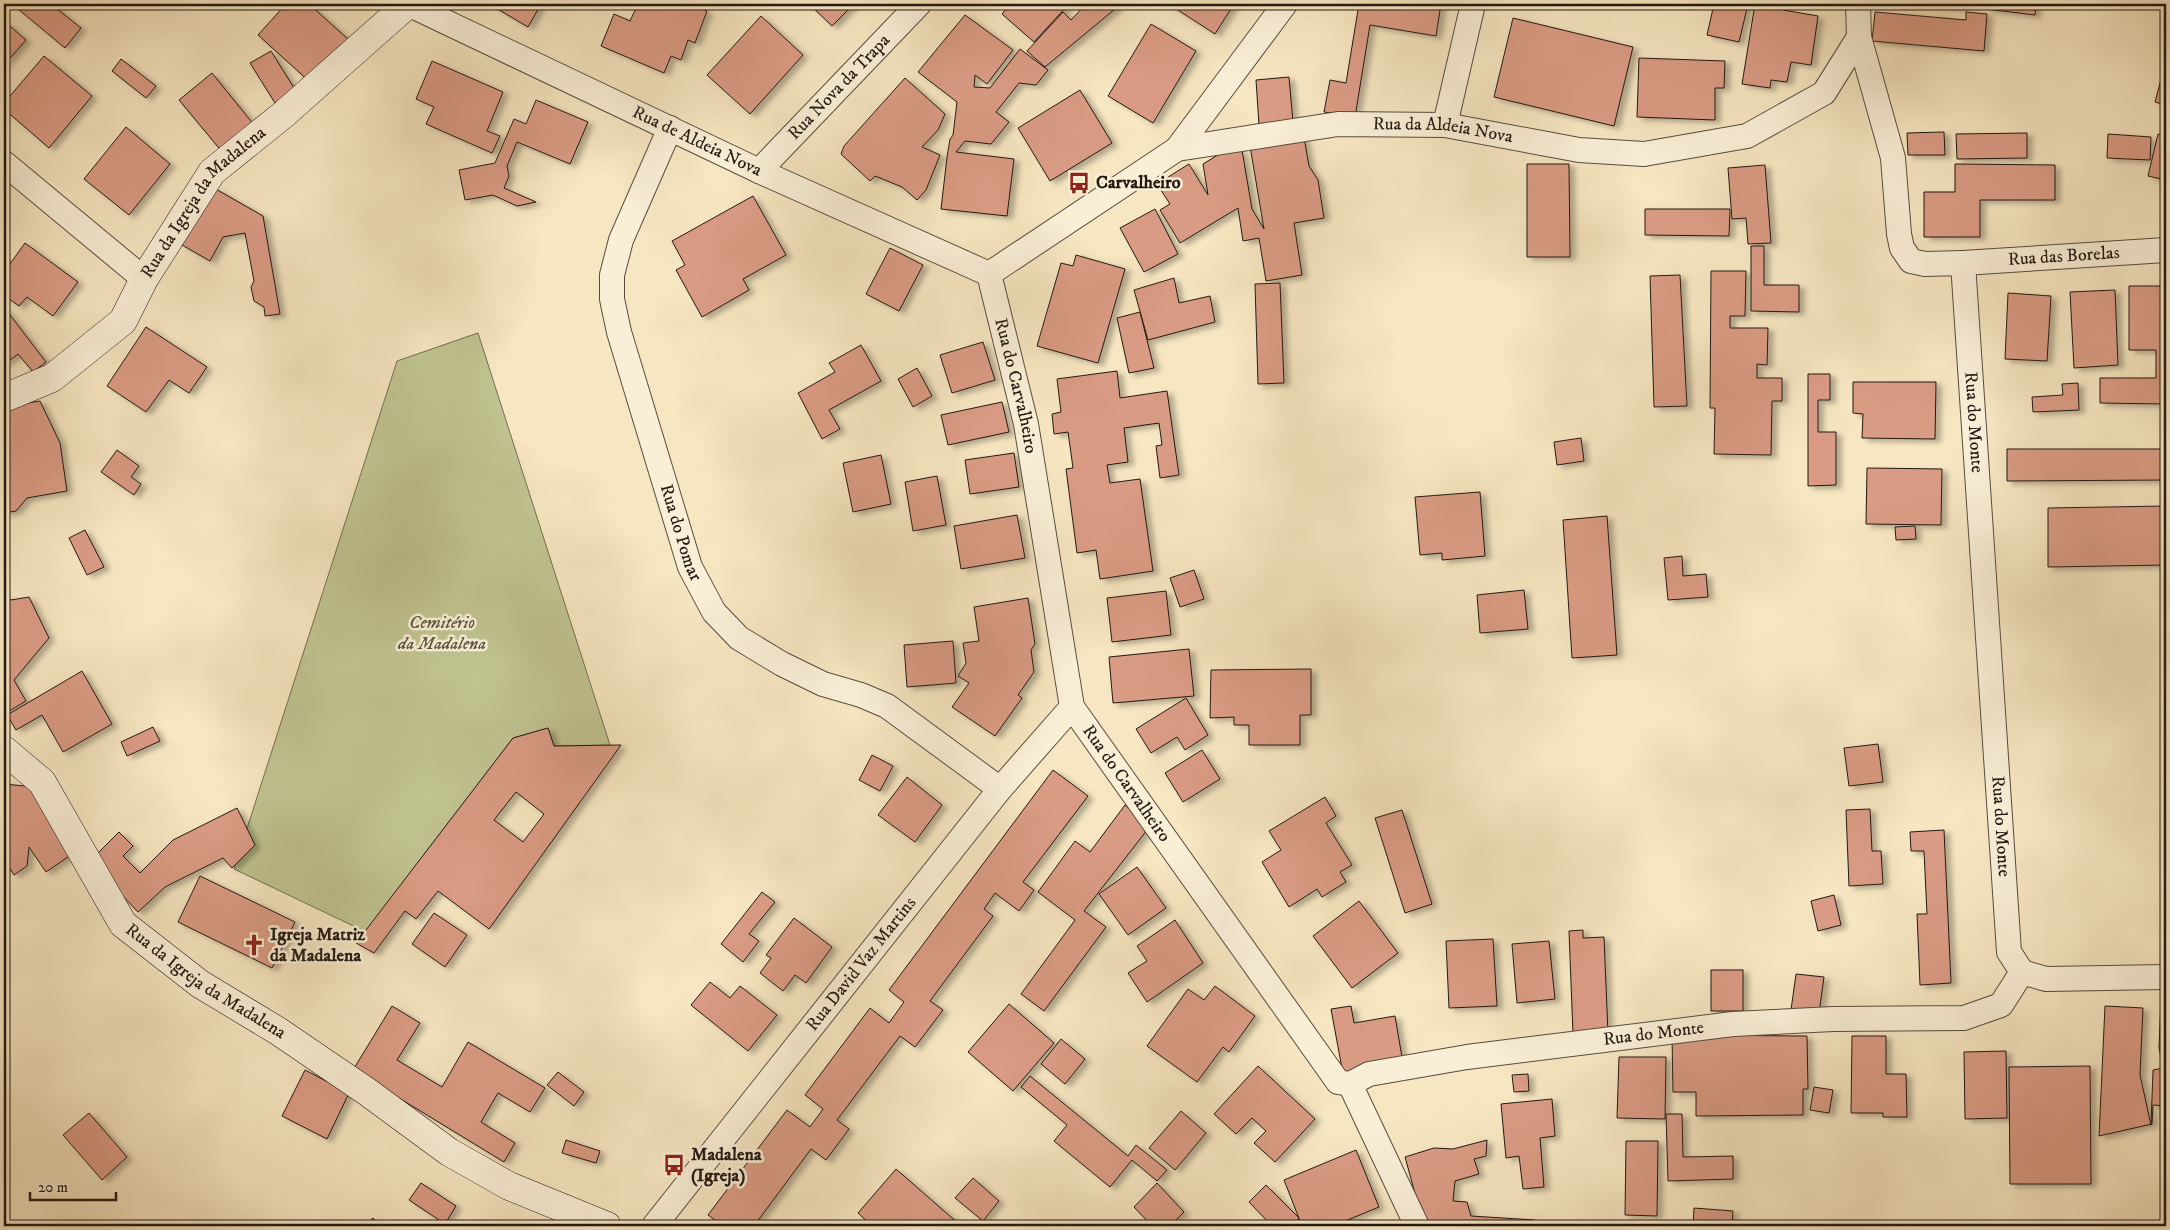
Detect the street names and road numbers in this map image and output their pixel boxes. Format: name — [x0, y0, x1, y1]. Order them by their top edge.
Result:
street label: Rua Nova da Trapa — [784, 29, 895, 145]
street label: Rua de Aldeia Nova — [629, 101, 766, 182]
street label: Rua da Aldeia Nova — [1373, 113, 1515, 148]
street label: Rua da Igreja da Madalena — [136, 122, 271, 282]
street label: Rua das Borelas — [2007, 242, 2120, 271]
street label: Rua do Carvalheiro — [989, 316, 1042, 455]
street label: Rua do Monte — [1959, 371, 1988, 474]
street label: Rua do Pomar — [655, 482, 707, 585]
street label: Rua do Carvalheiro — [1077, 721, 1175, 846]
street label: Rua do Monte — [1986, 775, 2015, 878]
street label: Rua David Vaz Martins — [802, 893, 921, 1036]
street label: Rua da Igreja da Madalena — [121, 919, 290, 1044]
street label: Rua do Monte — [1602, 1017, 1705, 1051]

